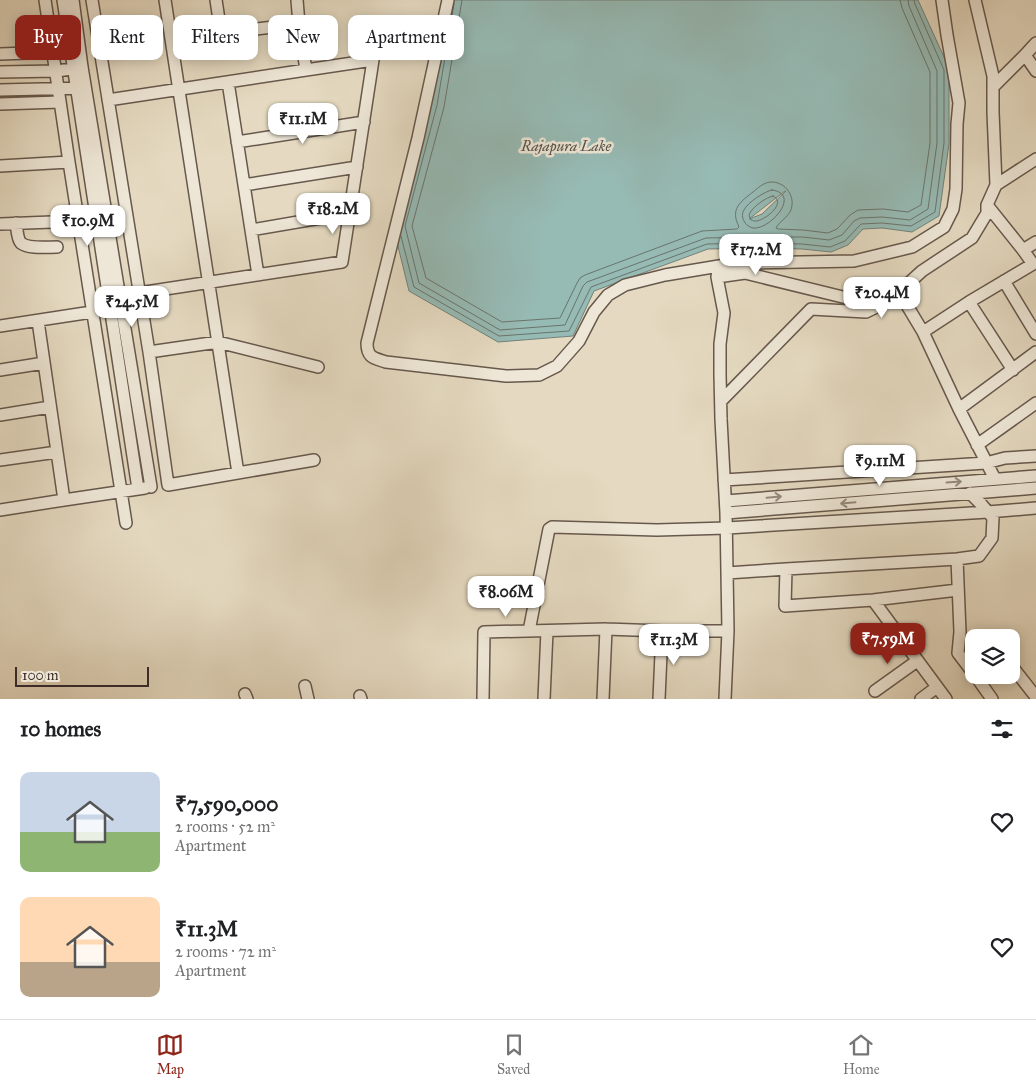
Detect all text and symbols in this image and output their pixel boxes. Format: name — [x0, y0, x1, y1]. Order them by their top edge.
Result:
chip: Buy — [15, 15, 81, 60]
chip: Rent — [91, 15, 163, 60]
chip: Filters — [173, 15, 258, 60]
chip: New — [268, 15, 338, 60]
chip: Apartment — [348, 15, 464, 60]
pin: ₹11.1M — [262, 102, 344, 145]
text: ₹11.1M — [279, 109, 327, 128]
water label: Rajapura Lake — [520, 137, 611, 156]
pin: ₹18.2M — [292, 192, 374, 235]
text: ₹18.2M — [307, 199, 359, 218]
pin: ₹10.9M — [47, 204, 129, 247]
text: ₹10.9M — [61, 211, 115, 230]
pin: ₹17.2M — [715, 234, 797, 276]
text: ₹17.2M — [730, 240, 782, 259]
pin: ₹20.4M — [841, 276, 923, 319]
text: ₹20.4M — [854, 283, 910, 302]
pin: ₹24.5M — [91, 286, 173, 328]
text: ₹24.5M — [105, 292, 159, 311]
pin: ₹9.11M — [839, 444, 921, 487]
text: ₹9.11M — [855, 451, 905, 470]
one-way arrow — [945, 477, 961, 487]
one-way arrow — [766, 492, 782, 502]
one-way arrow — [840, 498, 856, 508]
pin: ₹8.06M — [465, 576, 547, 618]
text: ₹8.06M — [479, 582, 534, 601]
pin: ₹7.59M — [847, 622, 929, 665]
pin: ₹11.3M — [633, 624, 715, 666]
text: ₹7.59M — [861, 629, 915, 648]
map controls — [965, 629, 1020, 684]
button: layers — [965, 629, 1020, 684]
text: ₹11.3M — [650, 630, 698, 649]
scale bar — [15, 664, 149, 687]
text: 100 m — [22, 667, 59, 684]
icon: filters — [988, 715, 1016, 743]
text: 10 homes — [20, 716, 101, 742]
text: ₹7,590,000 — [175, 791, 278, 817]
icon: home — [60, 792, 120, 852]
icon: heart — [988, 808, 1016, 836]
text: 2 rooms · 52 m² — [175, 817, 275, 836]
text: Apartment — [175, 836, 247, 855]
text: ₹11.3M — [175, 916, 238, 942]
icon: home — [60, 917, 120, 977]
icon: heart — [988, 933, 1016, 961]
text: 2 rooms · 72 m² — [175, 942, 276, 961]
text: Apartment — [175, 961, 247, 980]
tab: Map — [156, 1031, 184, 1078]
tab: Saved — [497, 1031, 530, 1078]
tab: Home — [843, 1031, 880, 1078]

